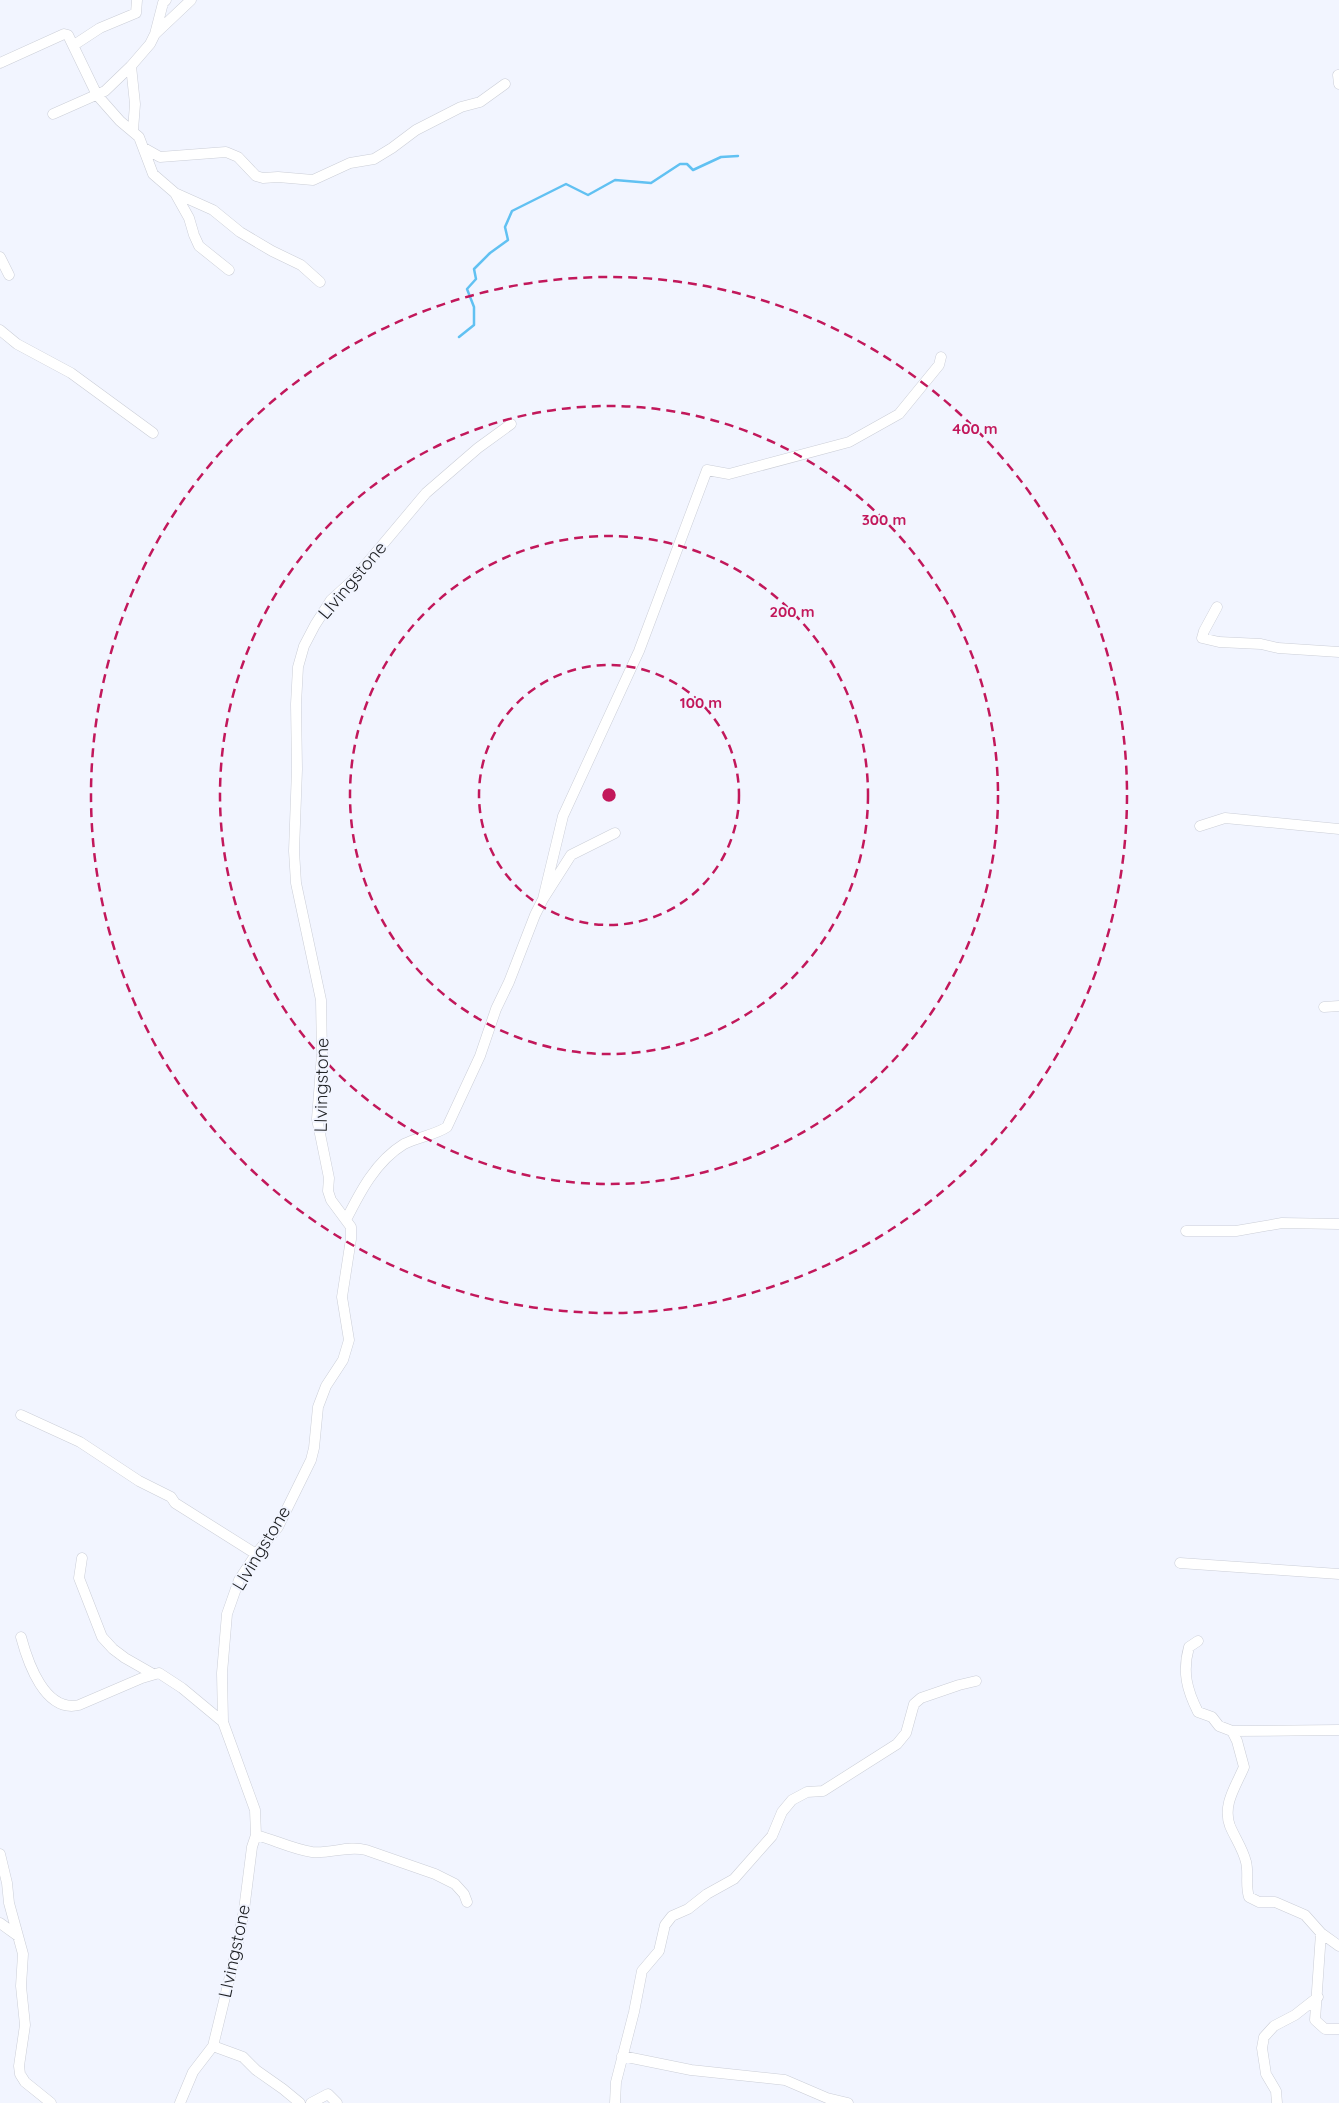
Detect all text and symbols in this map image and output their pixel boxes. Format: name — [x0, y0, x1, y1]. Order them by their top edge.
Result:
text: 400 m — [952, 419, 998, 438]
text: 300 m — [862, 510, 906, 529]
street label: LIvingstone — [313, 536, 391, 624]
text: 200 m — [770, 602, 815, 621]
text: 100 m — [680, 693, 722, 712]
centre of rings — [600, 786, 618, 804]
street label: LIvingstone — [309, 1037, 333, 1133]
street label: LIvingstone — [227, 1501, 295, 1595]
street label: LIvingstone — [213, 1902, 255, 2000]

